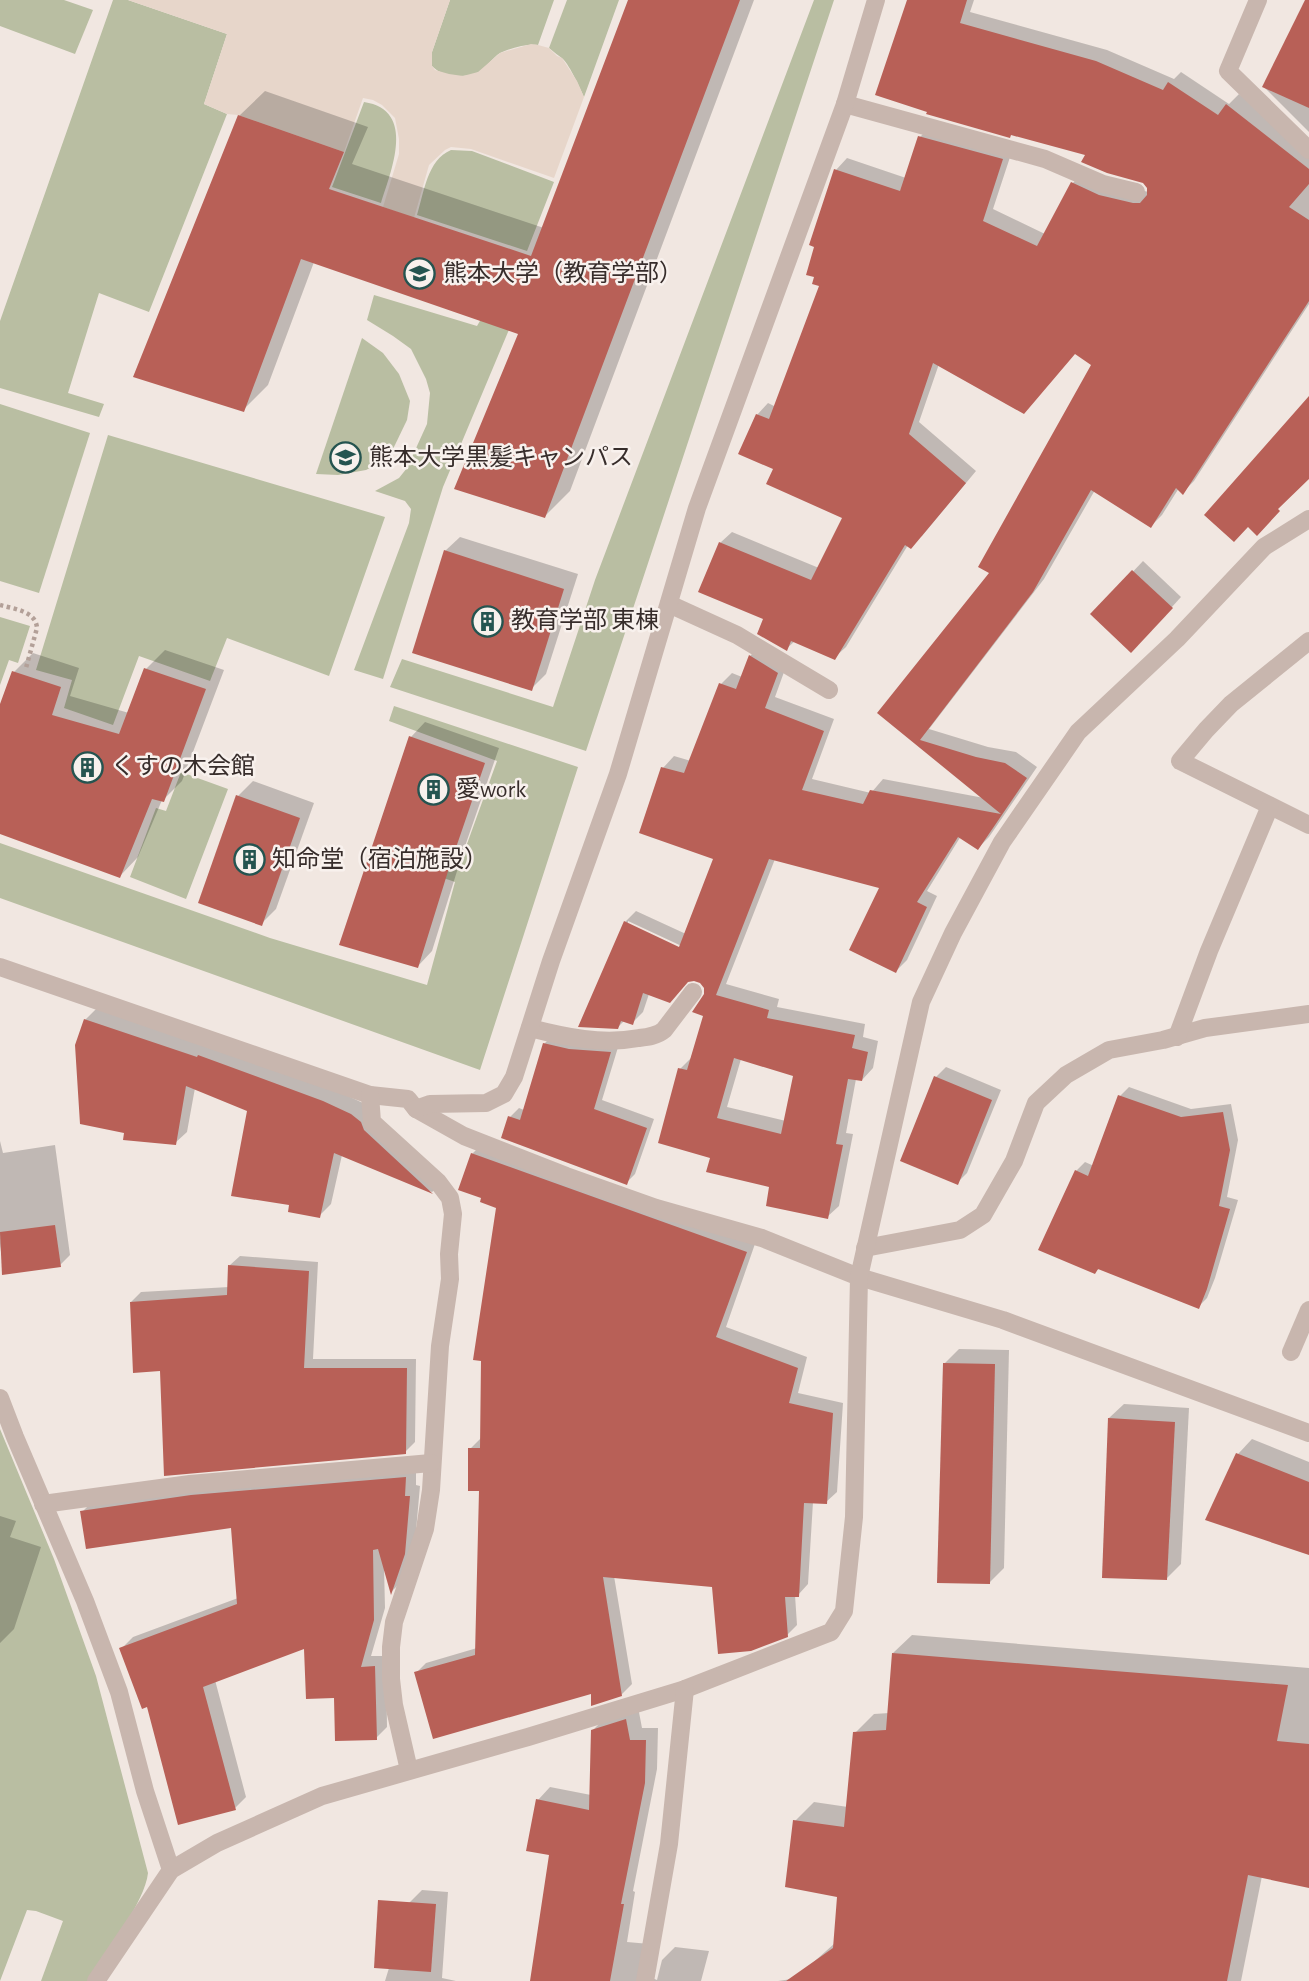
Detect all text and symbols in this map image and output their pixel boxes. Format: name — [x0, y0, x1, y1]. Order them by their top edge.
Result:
school or university icon: 熊本大学（教育学部） — [403, 257, 437, 291]
place label: 熊本大学（教育学部） — [443, 260, 683, 286]
school or university icon: 熊本大学黒髪キャンパス — [329, 441, 363, 475]
place label: 熊本大学黒髪キャンパス — [369, 444, 633, 470]
building icon: 教育学部 東棟 — [471, 604, 505, 638]
place label: 教育学部 東棟 — [511, 607, 659, 633]
building icon: くすの木会館 — [71, 750, 105, 784]
place label: くすの木会館 — [111, 753, 255, 779]
building icon: 愛work — [416, 773, 450, 807]
place label: 愛work — [456, 776, 526, 802]
building icon: 知命堂（宿泊施設） — [232, 843, 266, 877]
place label: 知命堂（宿泊施設） — [272, 846, 488, 872]

